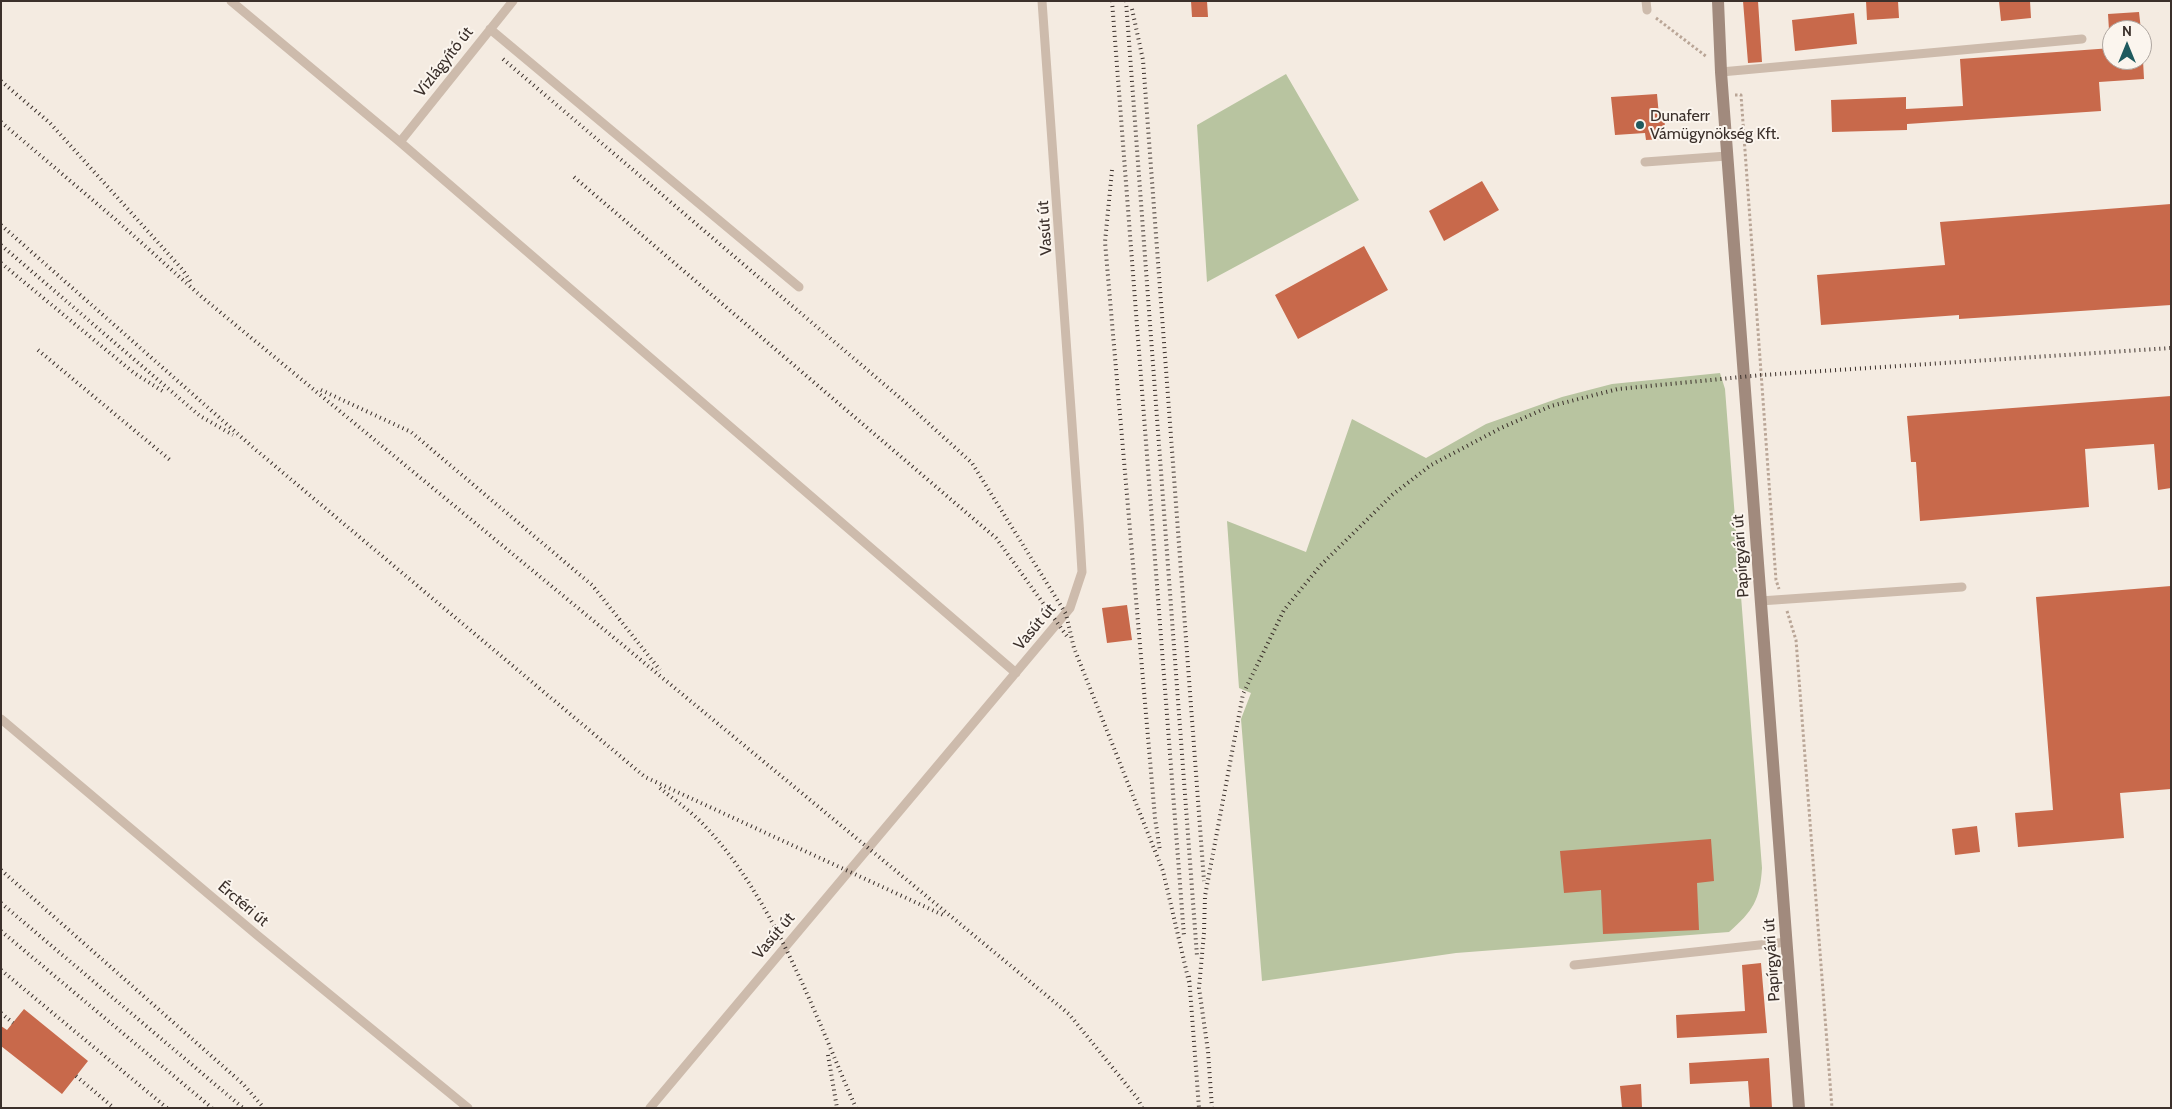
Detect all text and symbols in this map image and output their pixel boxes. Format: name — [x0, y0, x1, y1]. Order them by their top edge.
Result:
north arrow — [2102, 20, 2152, 70]
text: N — [2122, 22, 2132, 40]
street label: Vízlágyító út — [411, 23, 477, 101]
place label: Dunaferr Vámügynökség Kft. — [1650, 106, 1779, 144]
marker: Dunaferr Vámügynökség Kft. — [1634, 119, 1646, 131]
street label: Vasút út — [1034, 200, 1056, 256]
street label: Papírgyári út — [1729, 514, 1753, 598]
street label: Vasút út — [1010, 600, 1060, 654]
street label: Érctéri út — [214, 877, 272, 931]
street label: Vasút út — [749, 909, 799, 963]
street label: Papírgyári út — [1760, 918, 1784, 1002]

